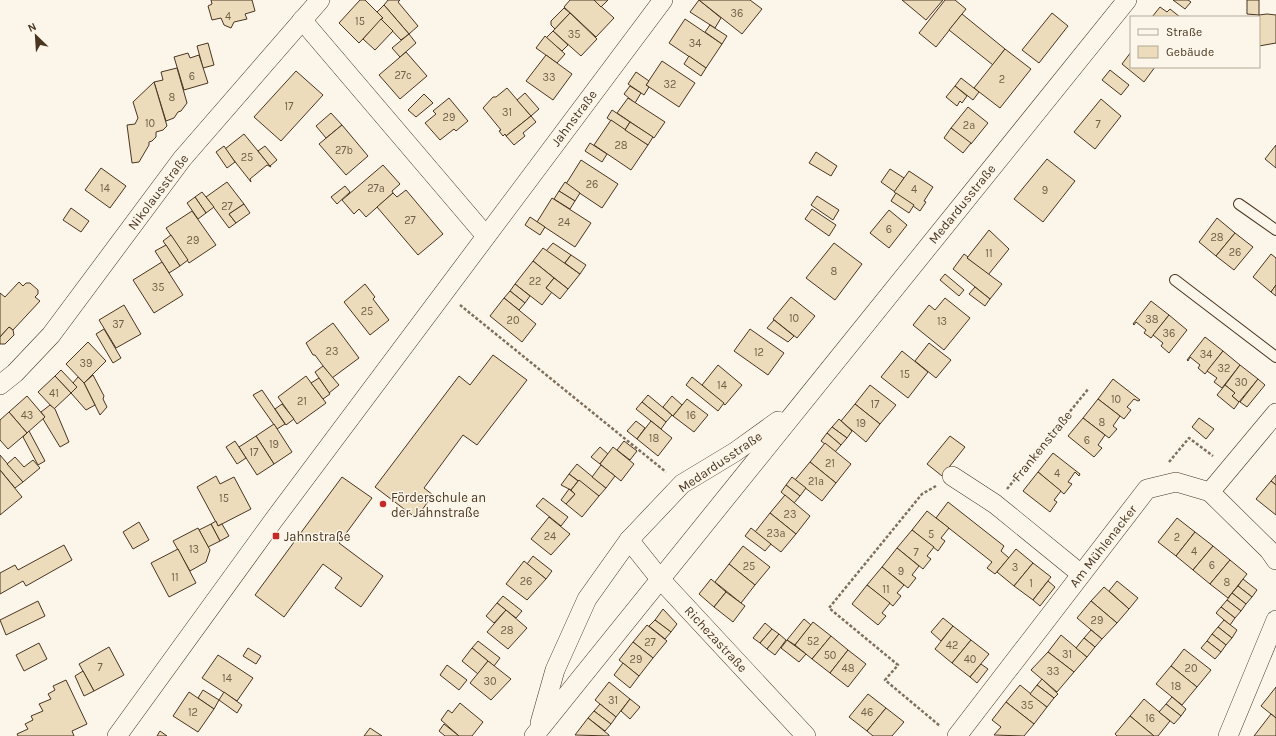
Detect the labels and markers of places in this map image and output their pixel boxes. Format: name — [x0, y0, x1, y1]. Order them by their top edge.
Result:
place label: Förderschule an der Jahnstraße — [391, 490, 486, 520]
marker: Förderschule an der Jahnstraße — [378, 499, 388, 509]
place label: Jahnstraße — [284, 529, 351, 544]
marker: Jahnstraße — [271, 531, 281, 541]

